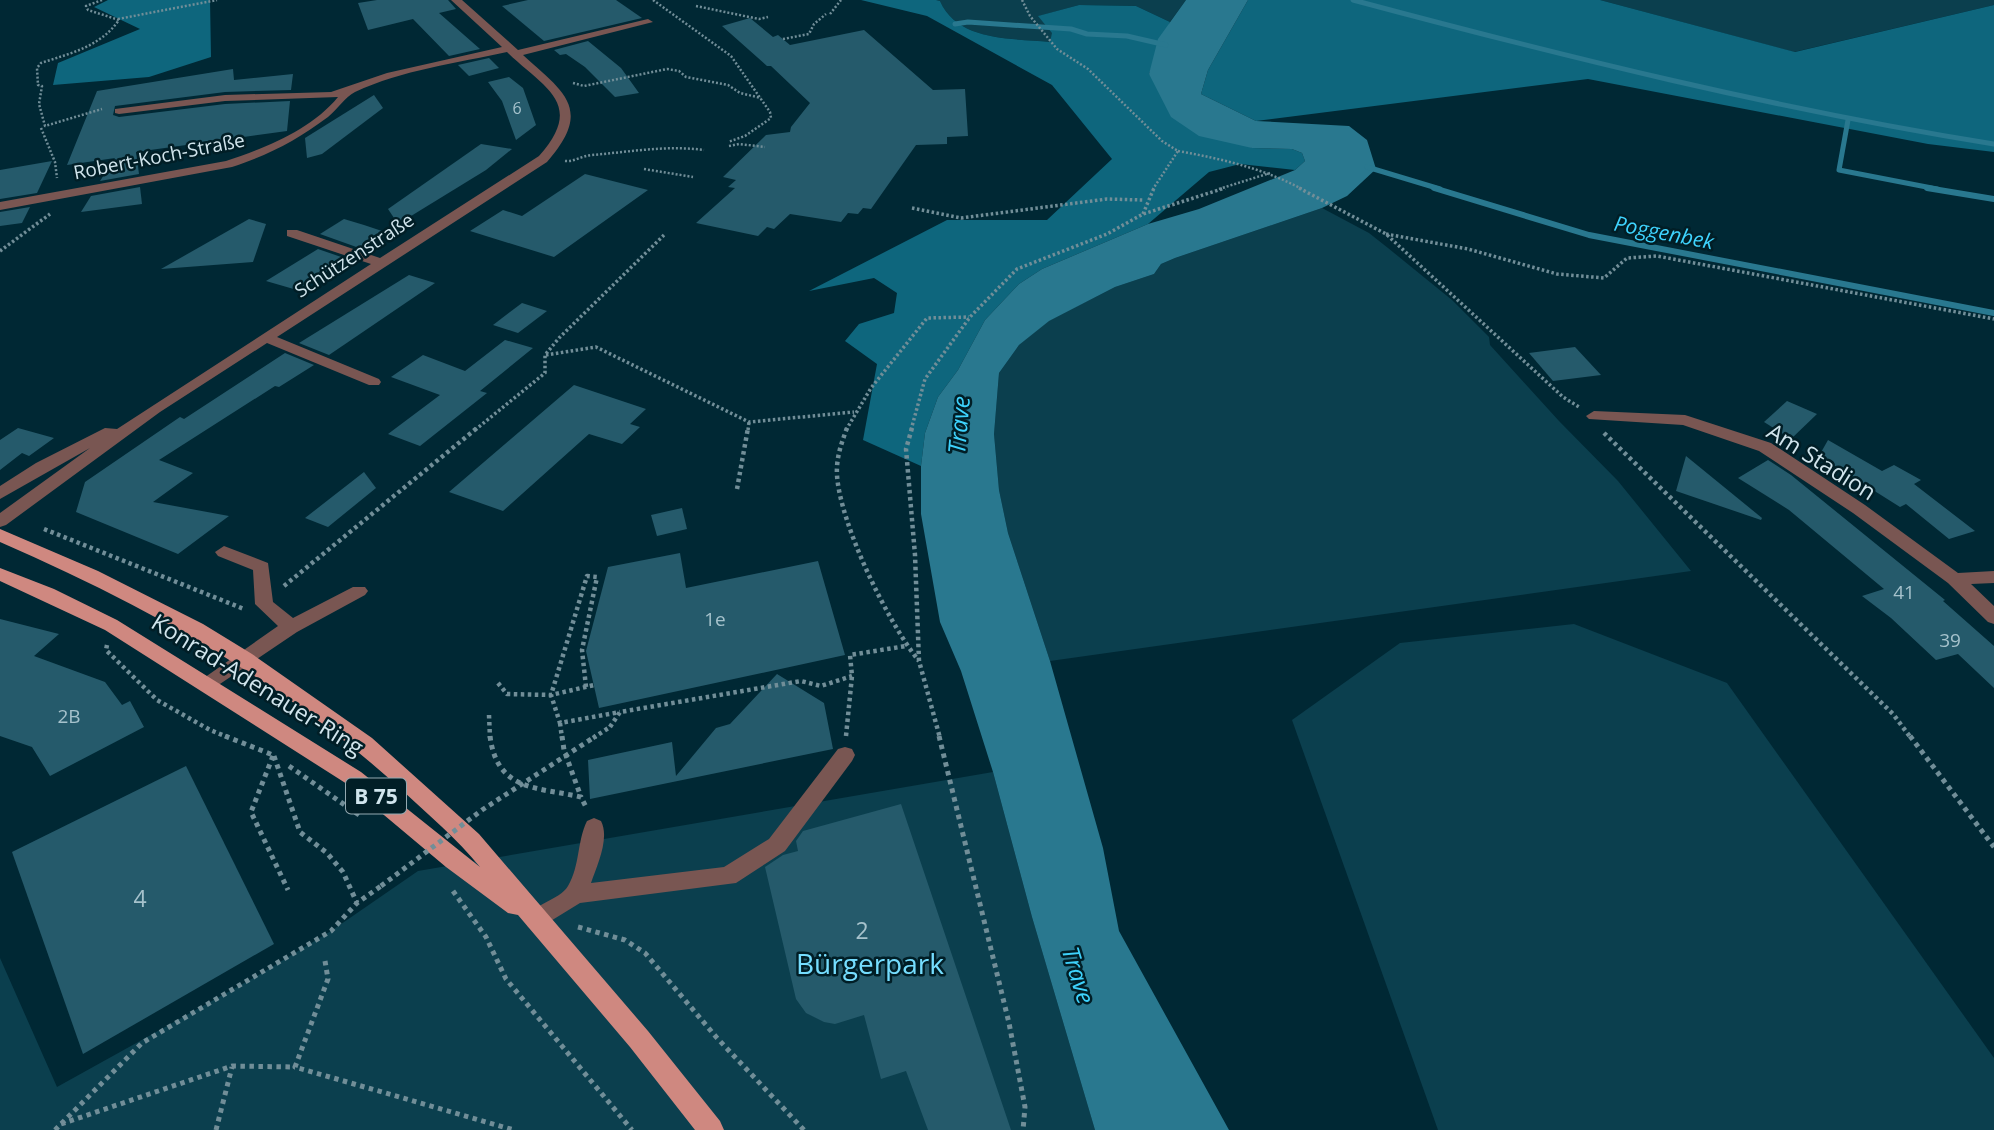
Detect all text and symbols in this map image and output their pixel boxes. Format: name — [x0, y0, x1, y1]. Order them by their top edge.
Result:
house number: 6 — [512, 97, 522, 119]
street label: Robert-Koch-Straße — [71, 127, 247, 185]
street label: Schützenstraße — [289, 207, 419, 303]
water label: Poggenbek — [1612, 209, 1717, 256]
water label: Trave — [939, 395, 977, 455]
street label: Am Stadion — [1761, 415, 1883, 507]
house number: 41 — [1893, 579, 1915, 605]
street label: Konrad-Adenauer-Ring — [146, 606, 371, 763]
house number: 1e — [704, 606, 726, 632]
house number: 39 — [1939, 627, 1961, 653]
house number: 2B — [57, 703, 81, 729]
road number: B 75 — [346, 778, 406, 814]
house number: 4 — [133, 882, 147, 914]
house number: 2 — [855, 914, 869, 946]
water label: Trave — [1055, 942, 1103, 1008]
park label: Bürgerpark — [796, 944, 944, 982]

